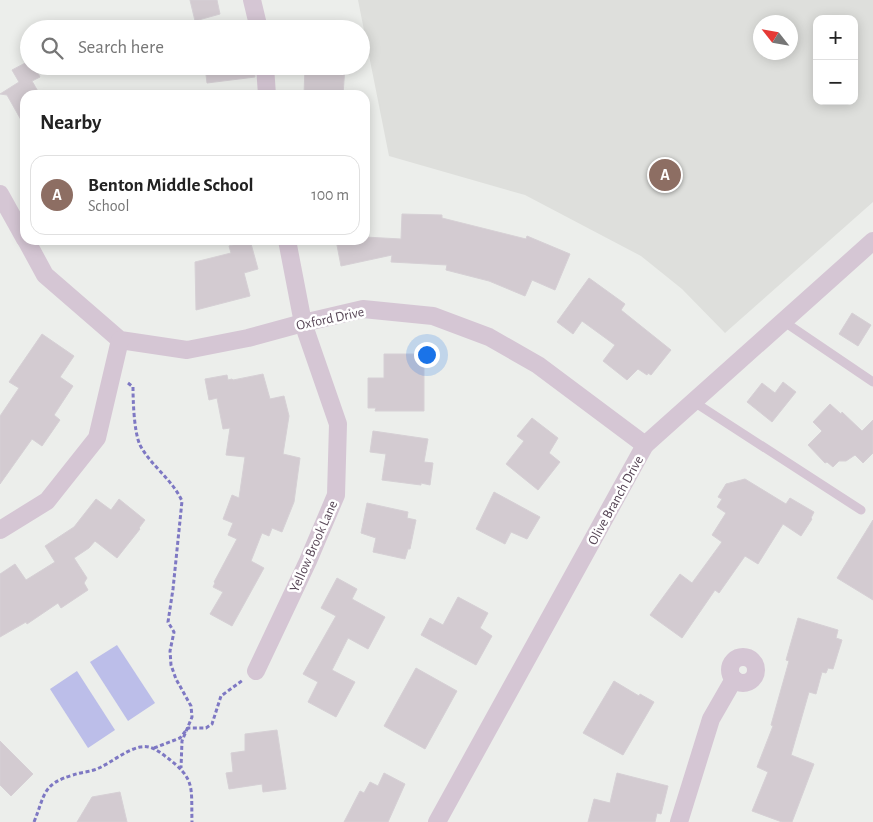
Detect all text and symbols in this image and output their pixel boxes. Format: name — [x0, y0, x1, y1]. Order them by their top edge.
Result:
north arrow — [753, 15, 798, 60]
map controls — [813, 15, 858, 105]
button: + — [813, 15, 858, 60]
search box — [20, 20, 370, 75]
icon: search — [38, 34, 66, 62]
text: Search here — [78, 38, 164, 57]
button: − — [813, 60, 858, 105]
text: Nearby — [40, 112, 101, 133]
pin: A — [649, 156, 681, 194]
text: Benton Middle School — [88, 176, 254, 195]
text: A — [52, 187, 62, 203]
text: 100 m — [311, 187, 349, 203]
text: School — [88, 198, 129, 214]
street label: Oxford Drive — [295, 305, 365, 333]
your location — [414, 342, 440, 368]
street label: Olive Branch Drive — [586, 454, 646, 547]
street label: Yellow Brook Lane — [287, 499, 340, 594]

